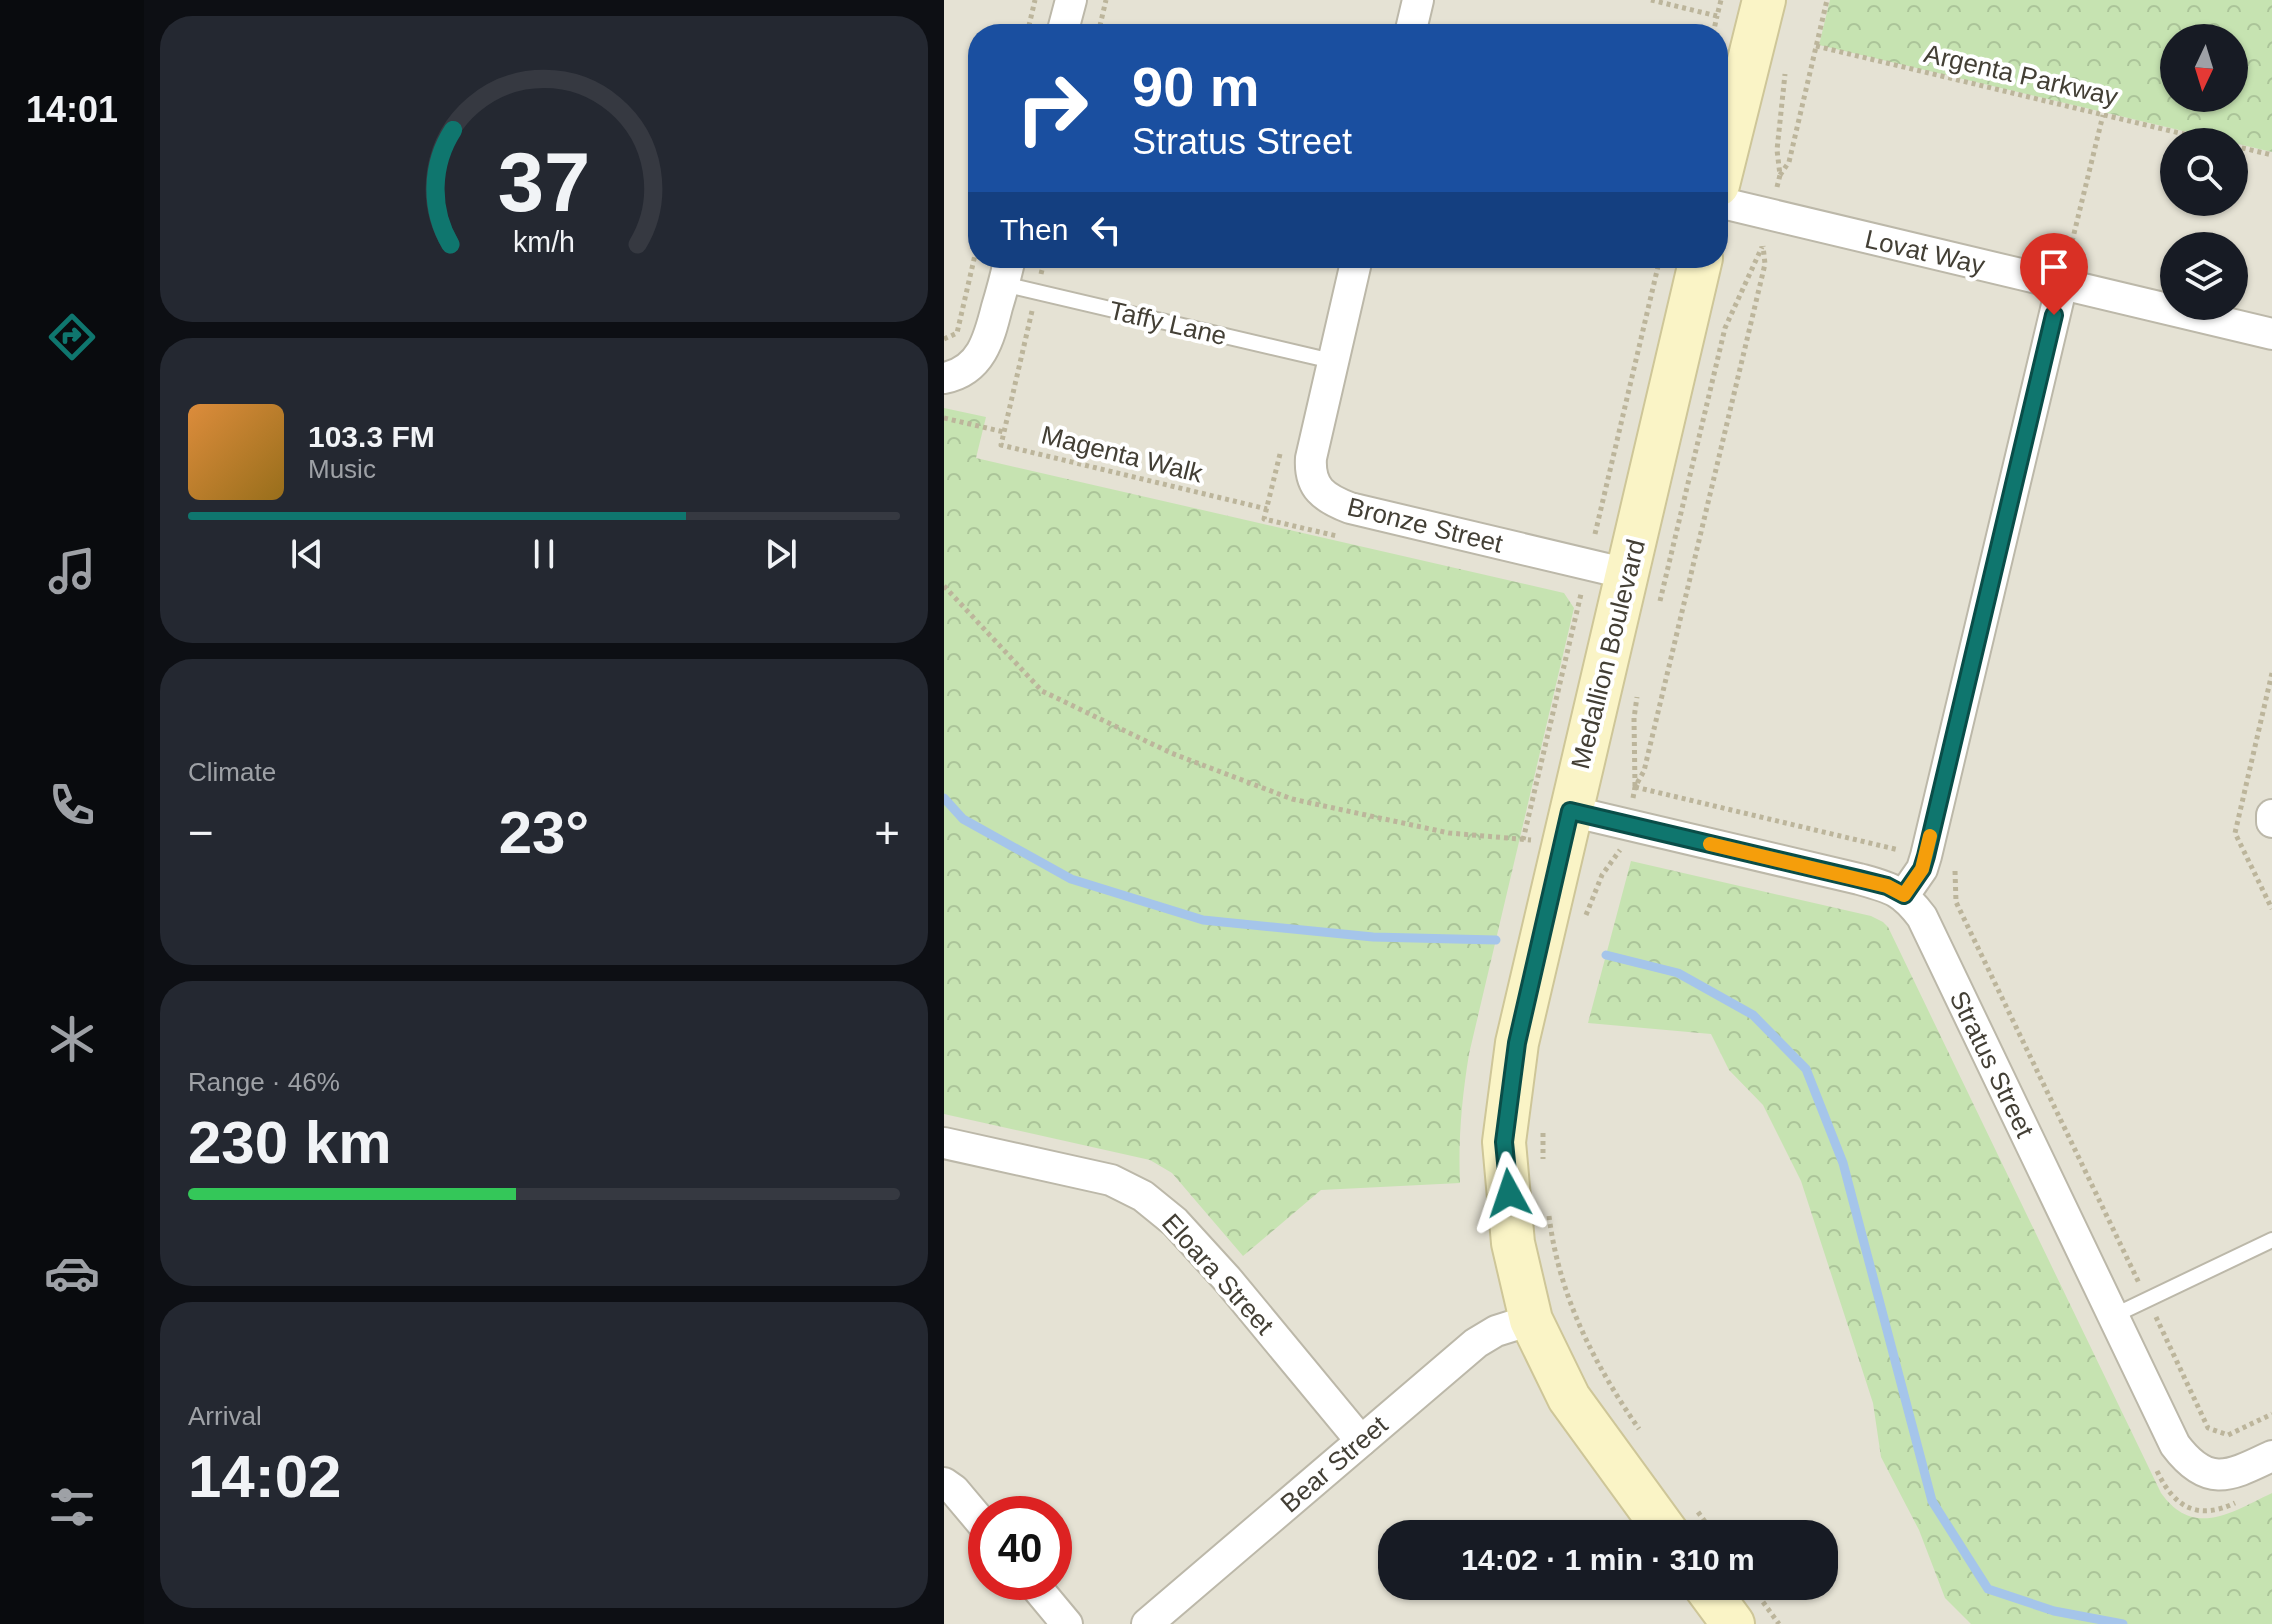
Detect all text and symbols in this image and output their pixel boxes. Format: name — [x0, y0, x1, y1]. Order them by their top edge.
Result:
north arrow — [2160, 24, 2248, 112]
map controls — [2160, 24, 2248, 320]
street label: Argenta Parkway — [1921, 38, 2121, 112]
text: 90 m — [1132, 55, 1260, 118]
icon: right — [1000, 56, 1104, 160]
text: 14:01 — [26, 89, 118, 130]
text: Stratus Street — [1132, 121, 1352, 162]
button: search — [2160, 128, 2248, 216]
text: 37 — [498, 135, 590, 228]
icon: left — [1084, 208, 1128, 252]
text: Then — [1000, 213, 1068, 246]
street label: Lovat Way — [1862, 224, 1988, 280]
text: km/h — [513, 226, 575, 258]
button: layers — [2160, 232, 2248, 320]
pin — [2020, 233, 2088, 315]
icon: arrive — [2032, 245, 2076, 289]
street label: Taffy Lane — [1106, 295, 1230, 351]
icon: directions — [44, 309, 100, 365]
street label: Magenta Walk — [1038, 419, 1207, 489]
text: 103.3 FM — [308, 420, 435, 453]
text: Music — [308, 454, 376, 484]
street label: Bronze Street — [1344, 491, 1506, 559]
icon: previous — [285, 532, 329, 576]
icon: pause — [522, 532, 566, 576]
icon: next — [759, 532, 803, 576]
street label: Medallion Boulevard — [1565, 536, 1651, 772]
icon: music — [44, 543, 100, 599]
text: Climate — [188, 757, 276, 787]
icon: phone — [44, 777, 100, 833]
text: 23° — [499, 799, 589, 866]
text: − — [188, 808, 214, 857]
text: + — [874, 808, 900, 857]
street label: Stratus Street — [1944, 986, 2041, 1143]
icon: climate — [44, 1011, 100, 1067]
text: Range · 46% — [188, 1067, 340, 1097]
text: 230 km — [188, 1109, 392, 1176]
position arrow — [1467, 1151, 1551, 1235]
street label: Eloara Street — [1156, 1208, 1280, 1341]
icon: car — [44, 1245, 100, 1301]
text: Arrival — [188, 1401, 262, 1431]
street label: Bear Street — [1275, 1409, 1394, 1518]
text: 14:02 — [188, 1443, 341, 1510]
icon: filters — [44, 1479, 100, 1535]
speed limit sign: 40 — [968, 1496, 1072, 1600]
text: 14:02 · 1 min · 310 m — [1461, 1543, 1755, 1576]

